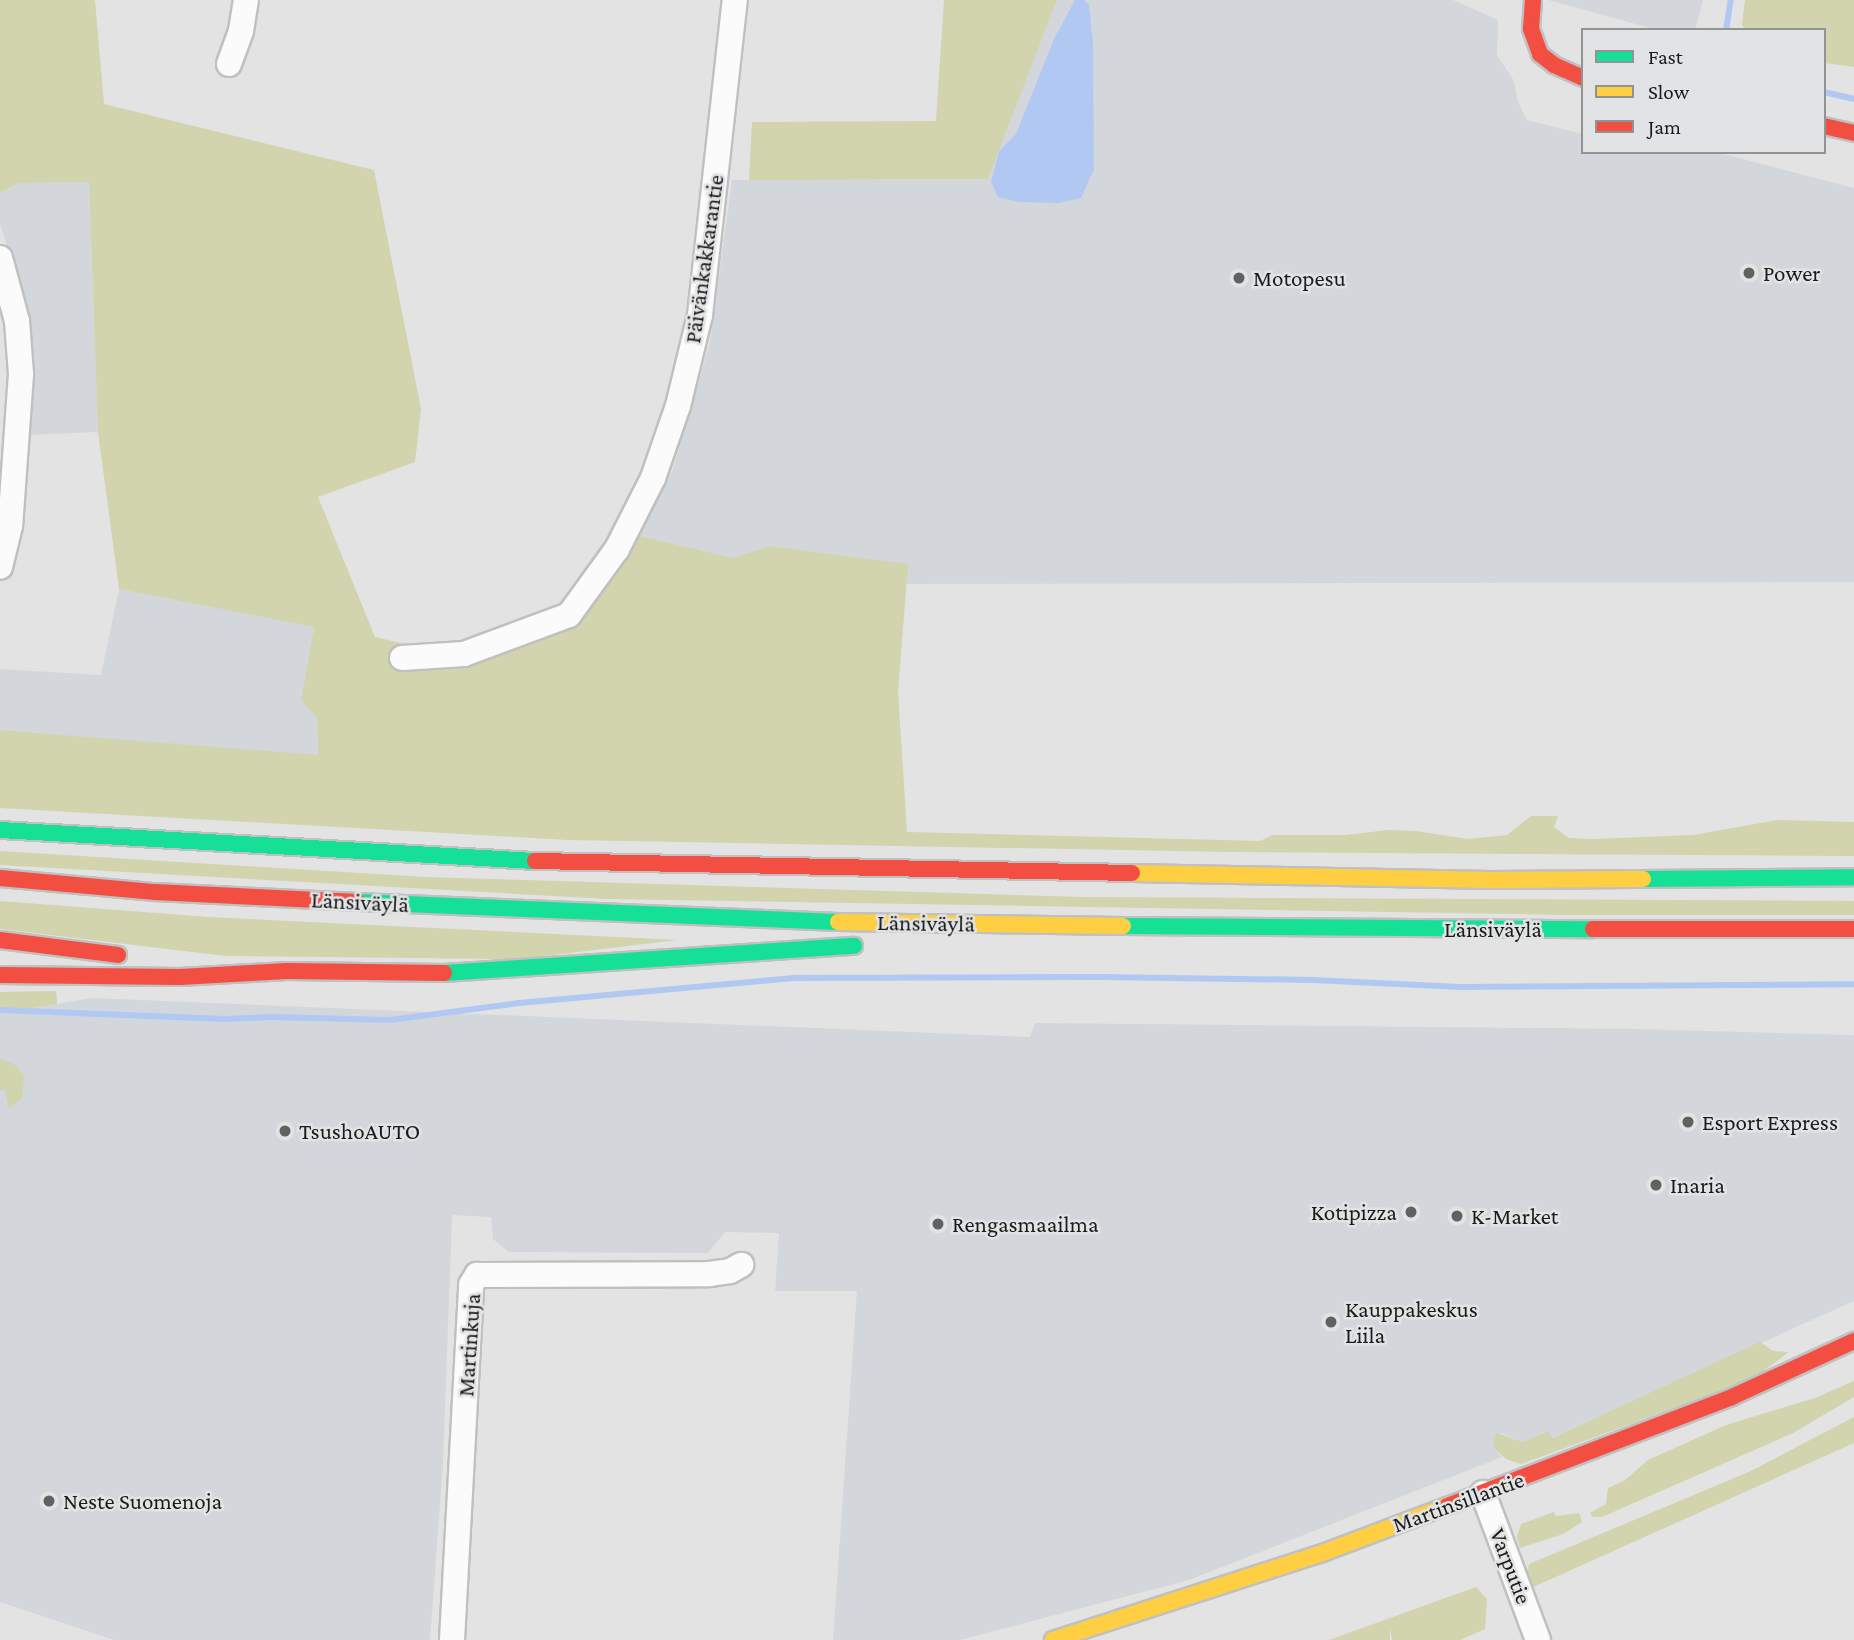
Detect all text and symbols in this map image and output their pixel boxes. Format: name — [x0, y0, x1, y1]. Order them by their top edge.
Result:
legend — [1581, 28, 1826, 154]
text: Fast — [1648, 45, 1683, 69]
text: Slow — [1648, 80, 1689, 104]
text: Jam — [1648, 115, 1681, 139]
street label: Päivänkakkarantie — [679, 173, 729, 345]
place label: Power — [1763, 259, 1820, 287]
place label: Motopesu — [1253, 264, 1346, 292]
marker: Power — [1741, 265, 1757, 281]
marker: Motopesu — [1231, 270, 1247, 286]
street label: Länsiväylä — [310, 886, 410, 918]
street label: Länsiväylä — [877, 908, 975, 938]
street label: Länsiväylä — [1444, 915, 1542, 943]
place label: Esport Express — [1702, 1108, 1838, 1136]
marker: Esport Express — [1680, 1114, 1696, 1130]
place label: TsushoAUTO — [299, 1117, 420, 1145]
marker: TsushoAUTO — [277, 1123, 293, 1139]
place label: Inaria — [1670, 1171, 1725, 1199]
marker: Inaria — [1648, 1177, 1664, 1193]
place label: Kotipizza — [1311, 1198, 1397, 1226]
place label: K-Market — [1471, 1202, 1558, 1230]
marker: Kotipizza — [1403, 1204, 1419, 1220]
marker: K-Market — [1449, 1208, 1465, 1224]
place label: Rengasmaailma — [952, 1210, 1099, 1238]
marker: Rengasmaailma — [930, 1216, 946, 1232]
street label: Martinkuja — [452, 1293, 486, 1397]
place label: Kauppakeskus Liila — [1345, 1295, 1478, 1349]
marker: Kauppakeskus Liila — [1323, 1314, 1339, 1330]
street label: Martinsillantie — [1389, 1465, 1527, 1539]
place label: Neste Suomenoja — [63, 1487, 222, 1515]
marker: Neste Suomenoja — [41, 1493, 57, 1509]
street label: Varputie — [1484, 1524, 1538, 1608]

